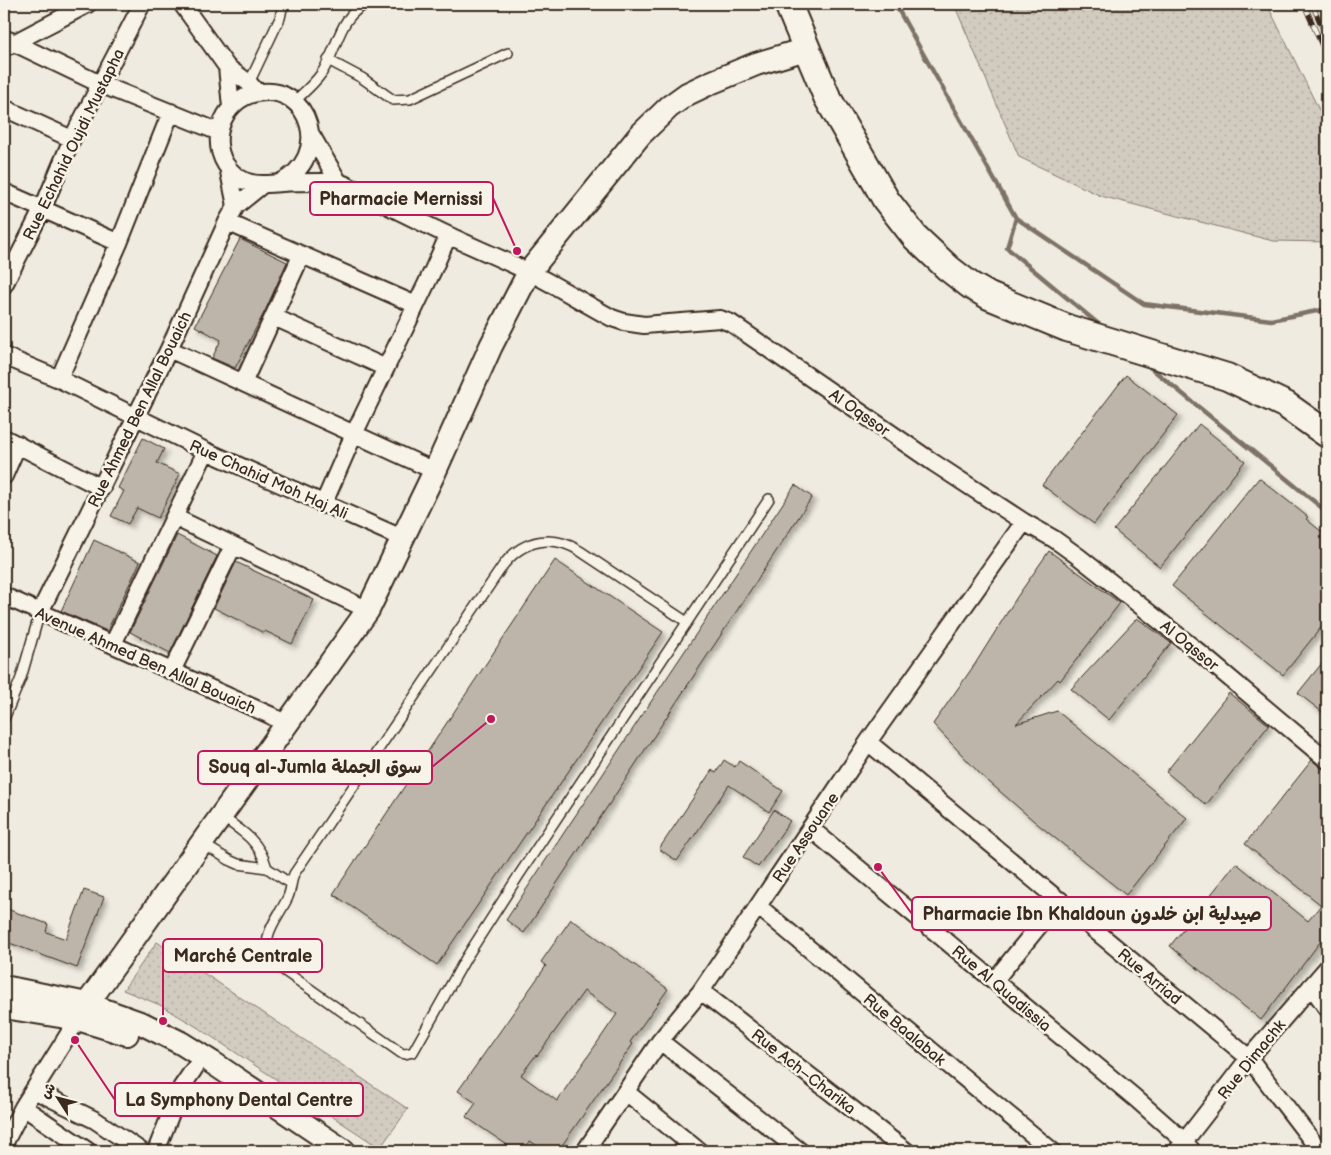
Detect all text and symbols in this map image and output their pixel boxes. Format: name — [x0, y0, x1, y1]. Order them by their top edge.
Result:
street label: Rue Echahid Oujdi Mustapha — [20, 46, 129, 243]
callout: Pharmacie Mernissi — [310, 182, 493, 215]
text: Pharmacie Mernissi — [319, 189, 483, 210]
street label: Rue Ahmed Ben Allal Bouaich — [85, 309, 196, 511]
street label: Al Oqssor — [825, 385, 893, 441]
street label: Rue Chahid Moh Haj Ali — [186, 437, 351, 524]
street label: Avenue Ahmed Ben Allal Bouaich — [32, 604, 259, 719]
street label: Al Oqssor — [1156, 617, 1222, 676]
callout: Souq al-Jumla سوق الجملة — [198, 751, 432, 784]
text: Souq al-Jumla سوق الجملة — [208, 757, 422, 778]
street label: Rue Assouane — [769, 789, 844, 886]
callout: Pharmacie Ibn Khaldoun صيدلية ابن خلدون — [912, 897, 1271, 930]
text: Pharmacie Ibn Khaldoun صيدلية ابن خلدون — [923, 904, 1261, 925]
callout: Marché Centrale — [163, 939, 322, 972]
street label: Rue Al Quadissia — [948, 942, 1055, 1036]
street label: Rue Arriad — [1113, 945, 1185, 1009]
text: Marché Centrale — [174, 946, 312, 967]
street label: Rue Baalabak — [859, 990, 949, 1070]
street label: Rue Dimachk — [1214, 1016, 1290, 1104]
street label: Rue Ach–Charika — [747, 1026, 859, 1119]
north arrow — [32, 1072, 82, 1122]
text: ش — [36, 1079, 59, 1102]
callout: La Symphony Dental Centre — [115, 1083, 363, 1116]
text: La Symphony Dental Centre — [125, 1090, 353, 1111]

